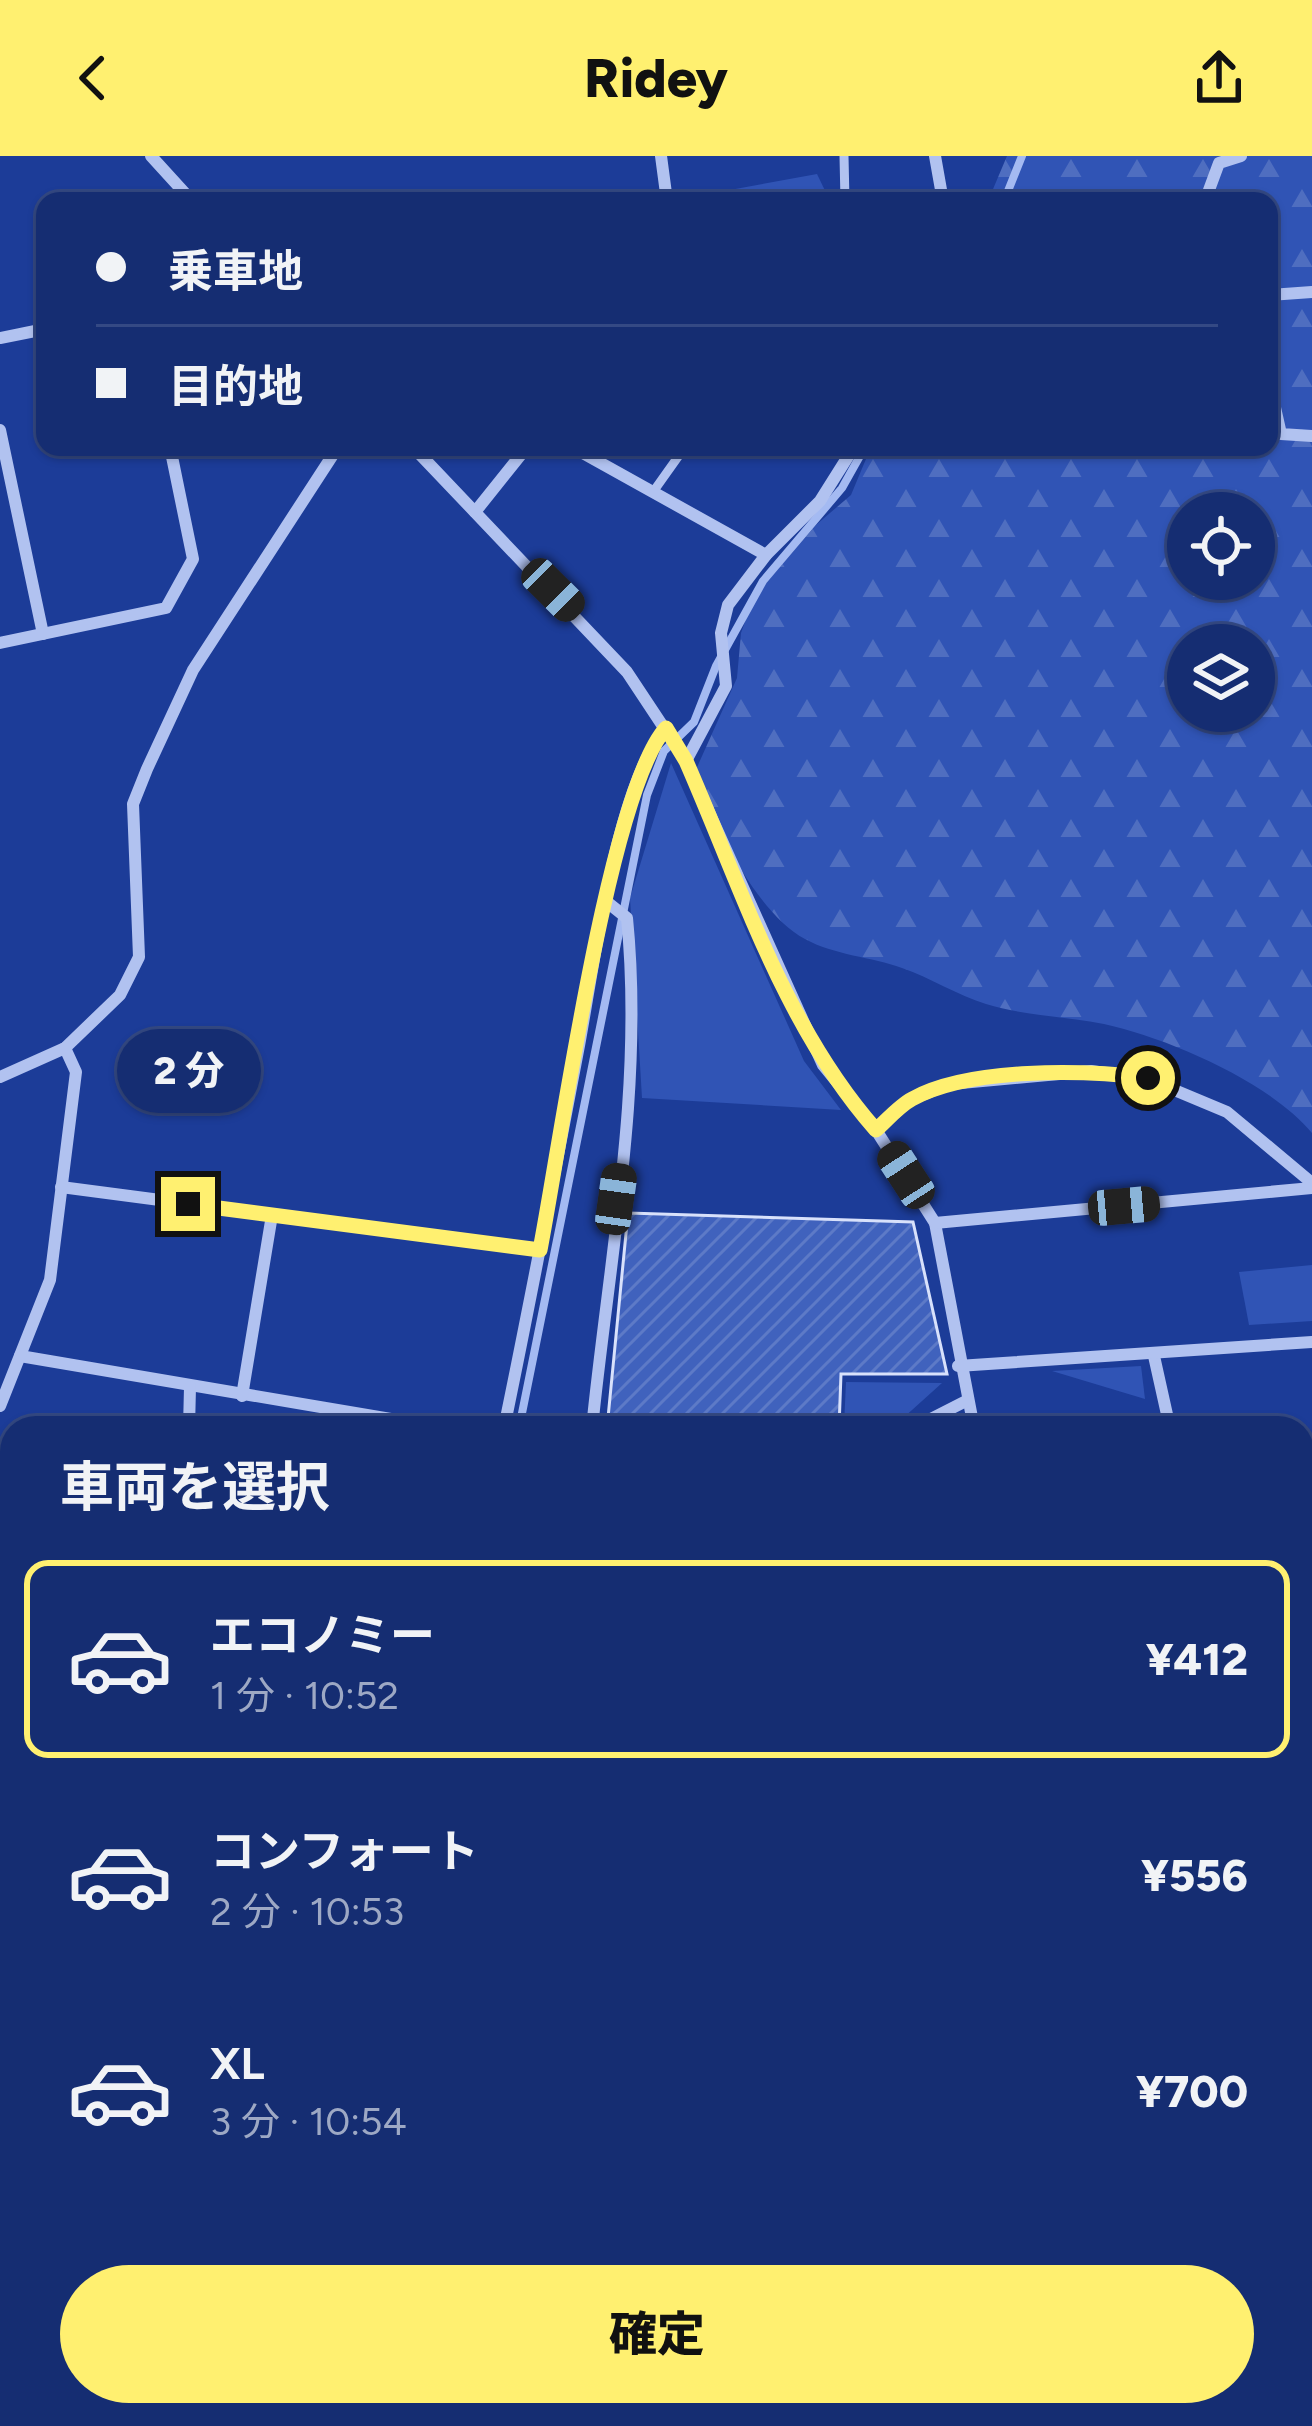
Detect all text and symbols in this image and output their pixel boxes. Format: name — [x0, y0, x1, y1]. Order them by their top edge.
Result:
icon: back — [60, 45, 126, 111]
icon: share — [1186, 45, 1252, 111]
text: Ridey — [584, 46, 728, 111]
text: 乗車地 — [168, 244, 303, 298]
text: 目的地 — [168, 359, 303, 413]
map controls — [1167, 492, 1275, 732]
button: locate — [1167, 492, 1275, 600]
car — [515, 552, 591, 628]
button: layers — [1167, 624, 1275, 732]
callout: 2 分 — [116, 1030, 260, 1114]
text: 2 分 — [153, 1047, 225, 1094]
route start — [1121, 1051, 1175, 1105]
car — [871, 1135, 941, 1215]
car — [593, 1161, 639, 1237]
route end — [161, 1177, 215, 1231]
car — [1087, 1185, 1161, 1227]
text: 車両を選択 — [60, 1455, 330, 1520]
icon: car — [66, 1605, 174, 1713]
text: エコノミー — [210, 1608, 435, 1662]
text: ¥412 — [1146, 1632, 1248, 1686]
text: 1 分 · 10:52 — [210, 1672, 399, 1719]
icon: car — [66, 1821, 174, 1929]
text: コンフォート — [210, 1824, 479, 1878]
text: ¥556 — [1141, 1848, 1248, 1902]
text: 2 分 · 10:53 — [210, 1888, 404, 1935]
text: XL — [210, 2036, 265, 2090]
icon: car — [66, 2037, 174, 2145]
text: ¥700 — [1136, 2064, 1248, 2118]
text: 3 分 · 10:54 — [210, 2098, 407, 2145]
button: 確定 — [60, 2265, 1254, 2403]

